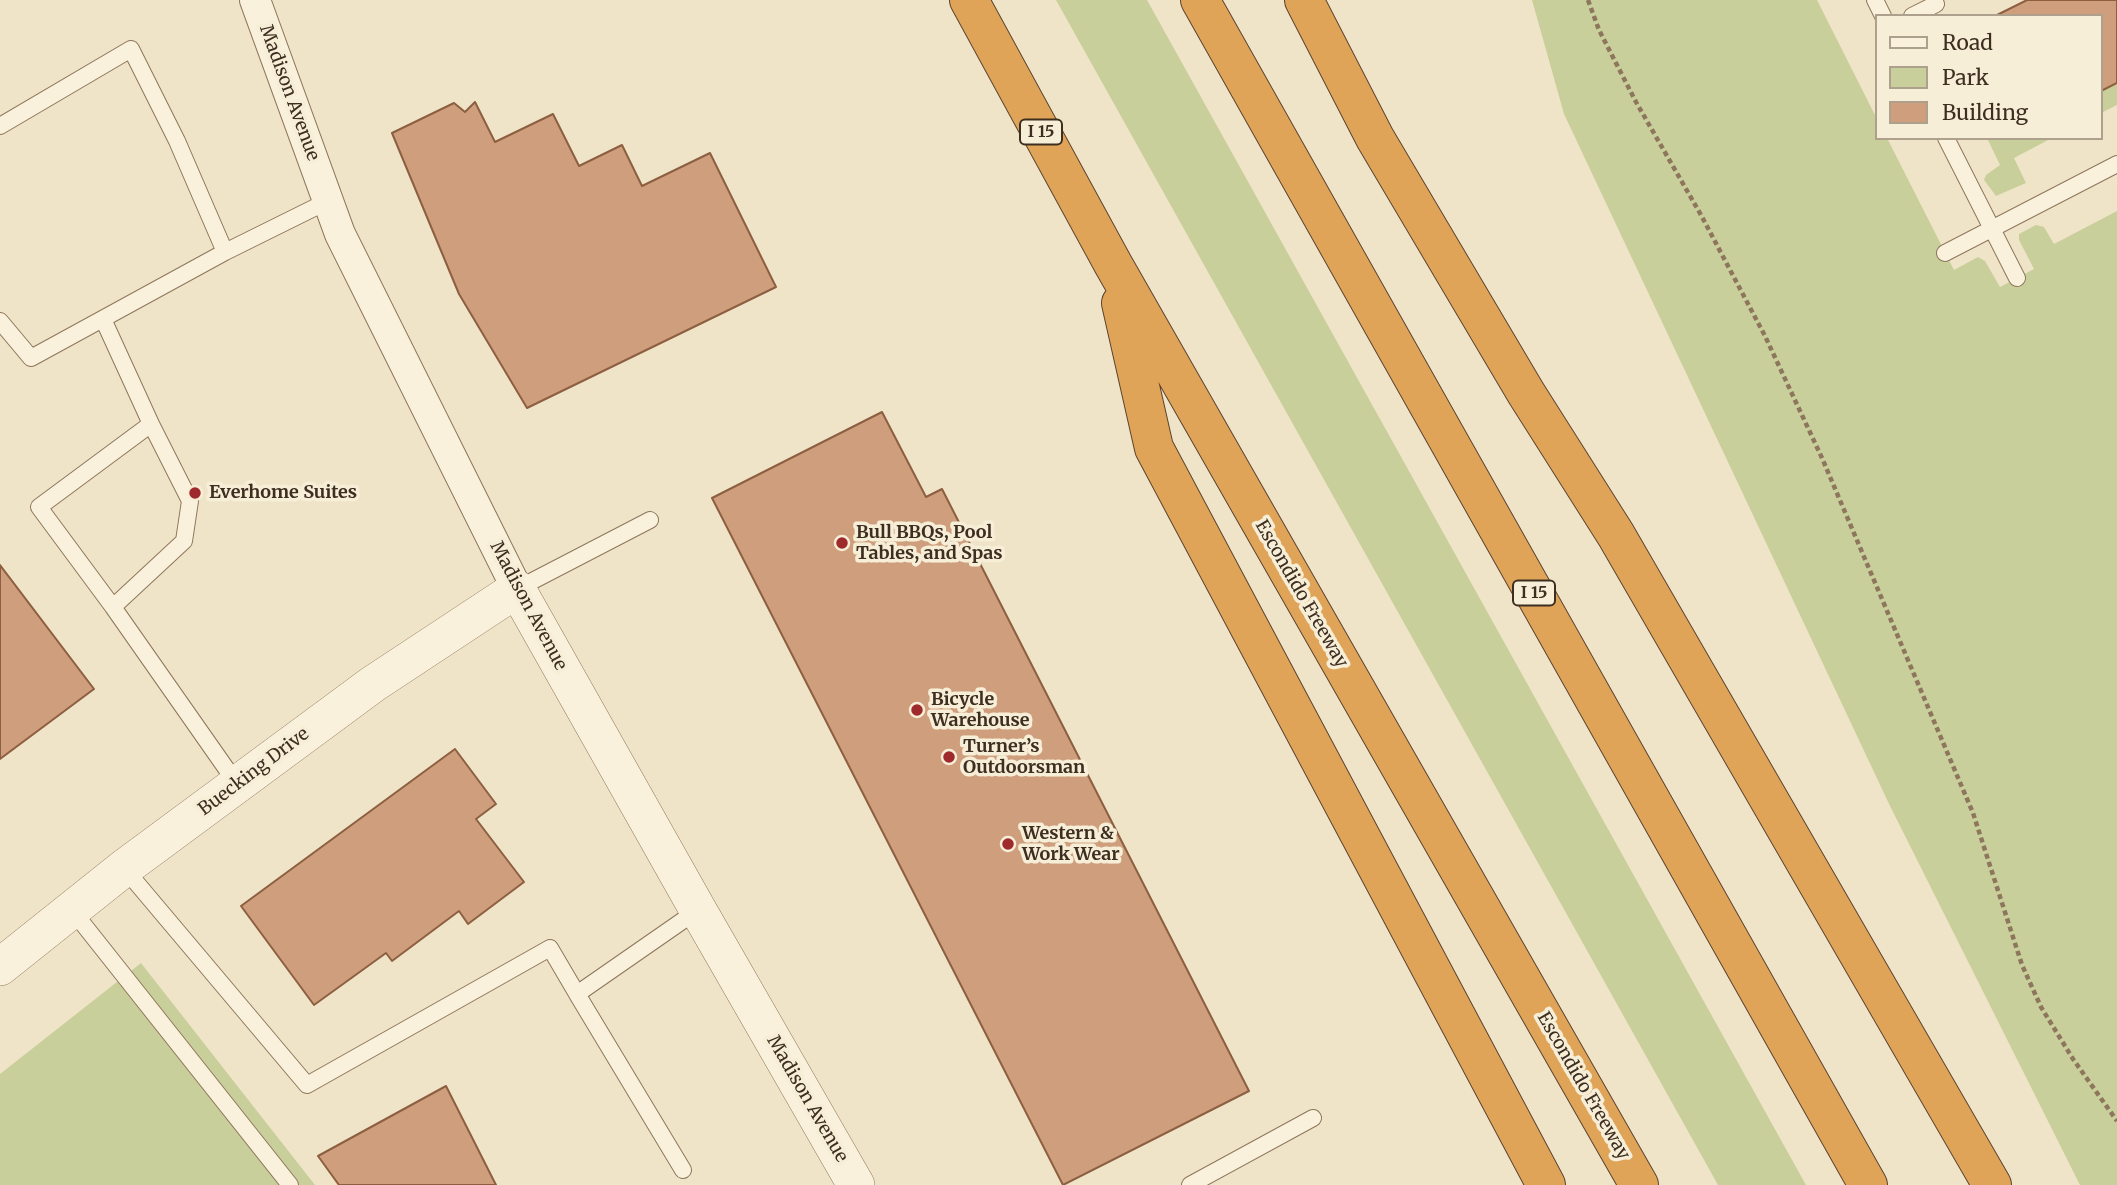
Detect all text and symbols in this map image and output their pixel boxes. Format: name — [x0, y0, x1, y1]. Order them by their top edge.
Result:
legend — [1876, 14, 2103, 140]
street label: Madison Avenue — [254, 22, 324, 164]
text: Road — [1942, 29, 1993, 56]
text: Park — [1942, 64, 1989, 91]
text: Building — [1942, 99, 2028, 126]
road number: I 15 — [1020, 120, 1062, 144]
place label: Everhome Suites — [209, 482, 357, 504]
marker: Everhome Suites — [187, 485, 203, 501]
street label: Escondido Freeway — [1250, 516, 1352, 672]
place label: Bull BBQs, Pool Tables, and Spas — [856, 522, 1003, 564]
marker: Bull BBQs, Pool Tables, and Spas — [834, 535, 850, 551]
street label: Madison Avenue — [485, 538, 571, 674]
road number: I 15 — [1513, 580, 1555, 606]
place label: Bicycle Warehouse — [931, 689, 1029, 732]
marker: Bicycle Warehouse — [909, 702, 925, 718]
street label: Buecking Drive — [194, 723, 314, 821]
place label: Turner’s Outdoorsman — [963, 736, 1085, 778]
marker: Turner’s Outdoorsman — [941, 749, 957, 765]
place label: Western & Work Wear — [1022, 823, 1120, 866]
marker: Western & Work Wear — [1000, 836, 1016, 852]
street label: Escondido Freeway — [1532, 1008, 1634, 1164]
street label: Madison Avenue — [762, 1032, 852, 1166]

